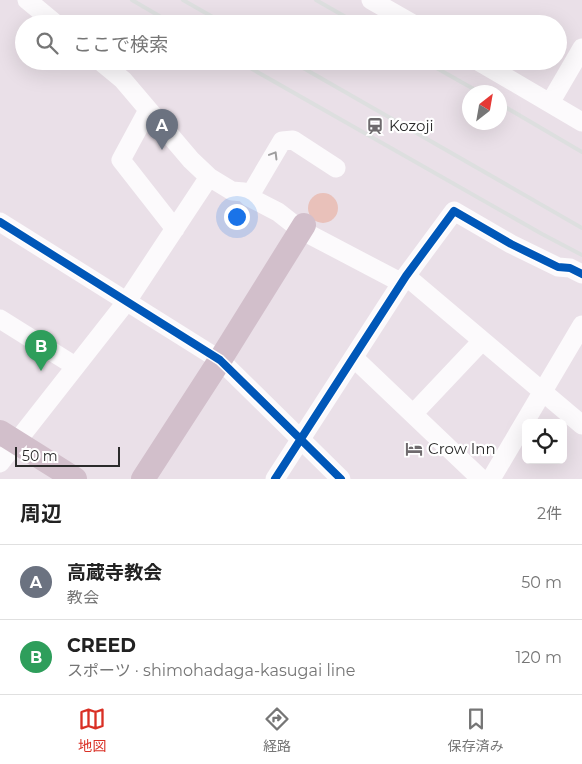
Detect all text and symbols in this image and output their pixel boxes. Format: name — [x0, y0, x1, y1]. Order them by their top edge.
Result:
search box — [15, 15, 567, 70]
icon: search — [33, 29, 61, 57]
text: ここで検索 — [73, 33, 168, 56]
north arrow — [462, 85, 507, 130]
pin: A — [146, 109, 178, 150]
station icon: Kozoji — [365, 116, 385, 136]
place label: Kozoji — [389, 116, 434, 135]
one-way arrow — [267, 151, 277, 160]
your location — [224, 204, 250, 230]
pin: B — [25, 330, 57, 371]
map controls — [522, 419, 567, 464]
button: locate — [522, 419, 567, 464]
hotel icon: Crow Inn — [404, 439, 424, 459]
place label: Crow Inn — [428, 439, 496, 458]
scale bar — [15, 444, 120, 467]
text: 50 m — [22, 447, 58, 465]
text: 周辺 — [20, 501, 62, 526]
text: 2件 — [537, 504, 562, 523]
text: 高蔵寺教会 — [67, 561, 162, 584]
text: A — [30, 573, 42, 592]
text: 50 m — [521, 573, 562, 592]
text: 教会 — [67, 588, 99, 607]
text: CREED — [67, 634, 136, 657]
text: B — [30, 648, 42, 667]
text: 120 m — [515, 648, 562, 667]
text: スポーツ · shimohadaga-kasugai line — [67, 661, 355, 680]
tab: 地図 — [78, 705, 106, 755]
tab: 経路 — [263, 705, 291, 755]
tab: 保存済み — [448, 705, 504, 755]

